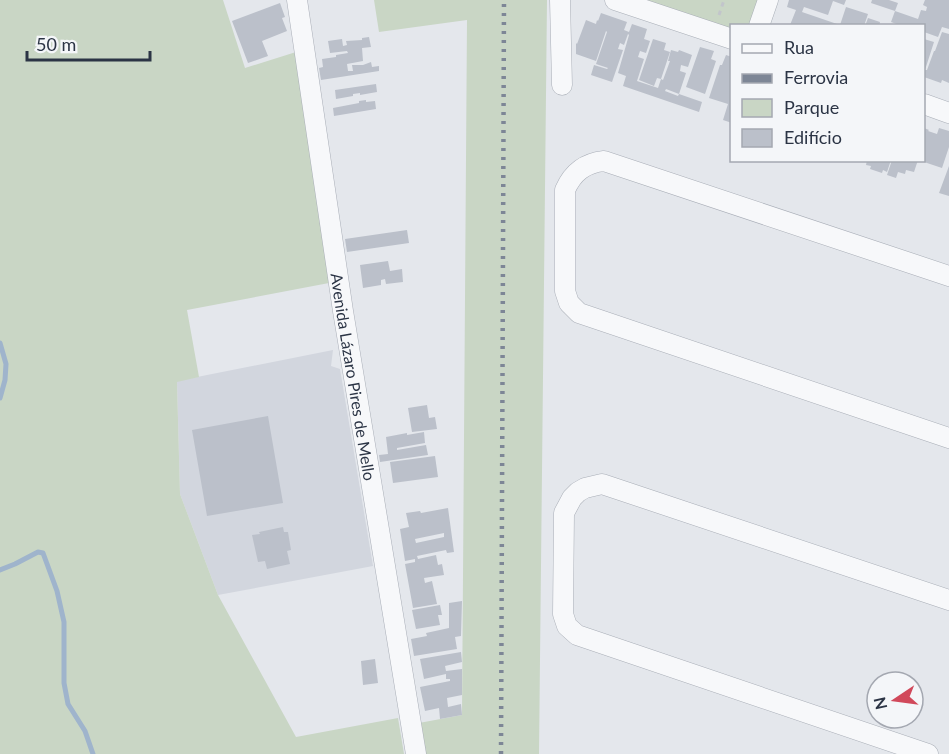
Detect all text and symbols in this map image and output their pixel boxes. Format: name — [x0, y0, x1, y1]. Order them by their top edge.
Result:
scale bar — [27, 24, 150, 62]
legend — [730, 24, 925, 162]
text: 50 m — [36, 33, 76, 55]
text: Rua — [784, 36, 814, 58]
text: Ferrovia — [784, 66, 848, 88]
text: Parque — [784, 96, 839, 118]
text: Edifício — [784, 126, 842, 148]
street label: Avenida Lázaro Pires de Mello — [328, 272, 380, 482]
north arrow — [865, 670, 925, 730]
text: N — [869, 695, 891, 712]

